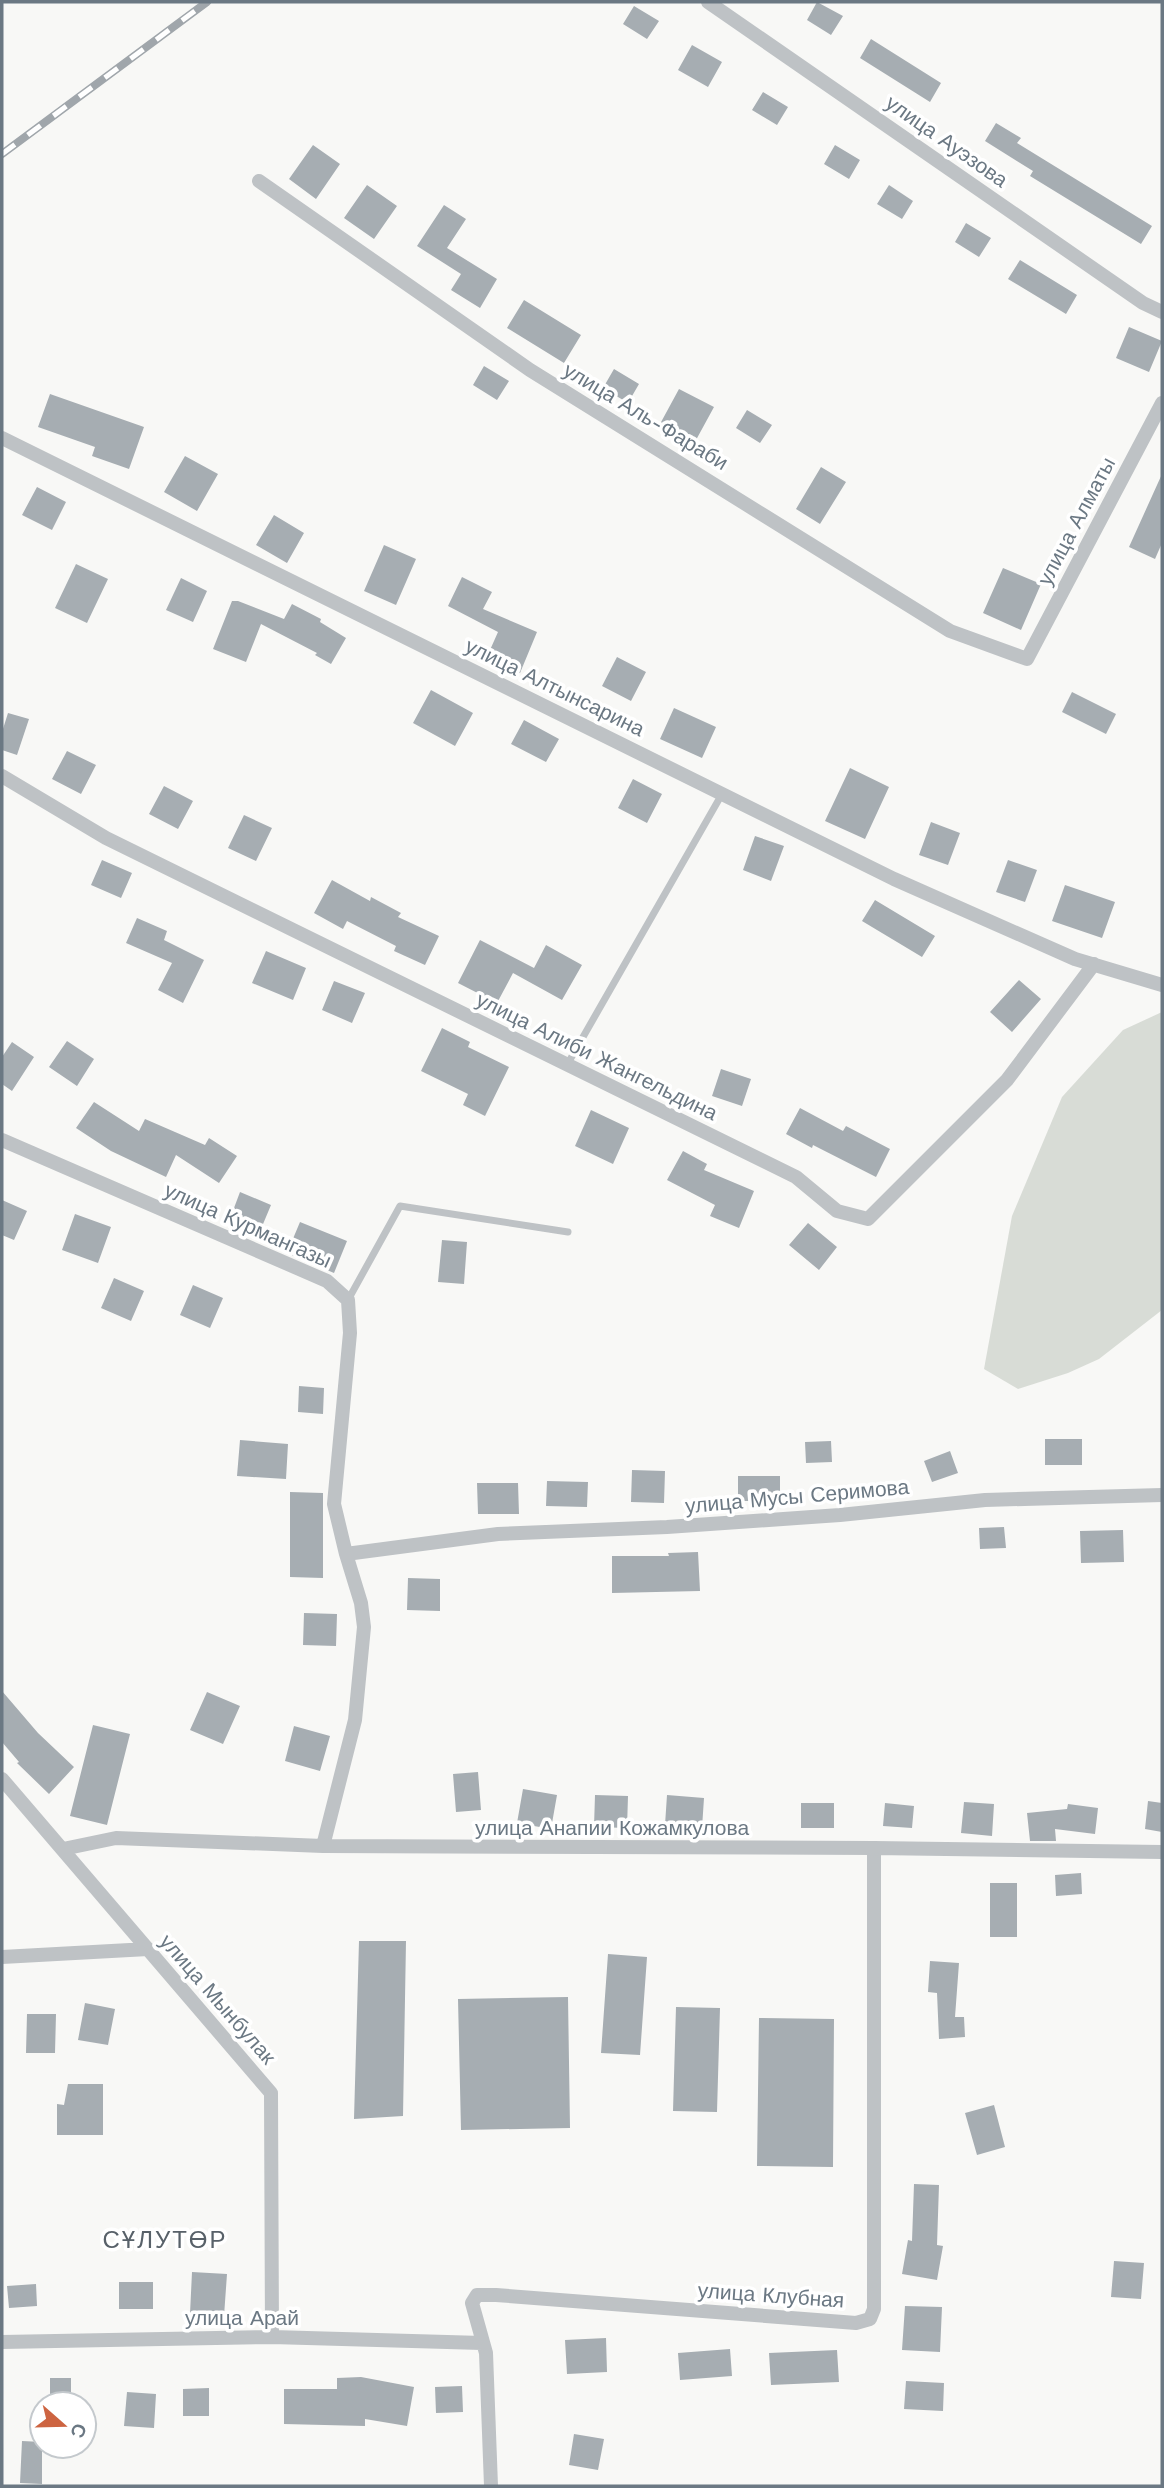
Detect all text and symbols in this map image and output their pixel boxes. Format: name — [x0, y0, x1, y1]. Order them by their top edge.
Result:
street label: улица Ауэзова — [881, 90, 1013, 192]
street label: улица Аль-Фараби — [559, 357, 733, 475]
street label: улица Алматы — [1032, 453, 1120, 589]
street label: улица Алтынсарина — [461, 633, 649, 741]
street label: улица Алиби Жангельдина — [472, 987, 722, 1126]
street label: улица Курмангазы — [161, 1177, 335, 1273]
street label: улица Мусы Серимова — [684, 1474, 910, 1518]
street label: улица Анапии Кожамкулова — [475, 1815, 749, 1840]
street label: улица Мынбулак — [155, 1929, 282, 2070]
district label: СҰЛУТӨР — [102, 2226, 228, 2254]
street label: улица Клубная — [697, 2277, 845, 2313]
street label: улица Арай — [185, 2305, 299, 2330]
north arrow — [28, 2390, 98, 2460]
text: С — [65, 2420, 92, 2441]

